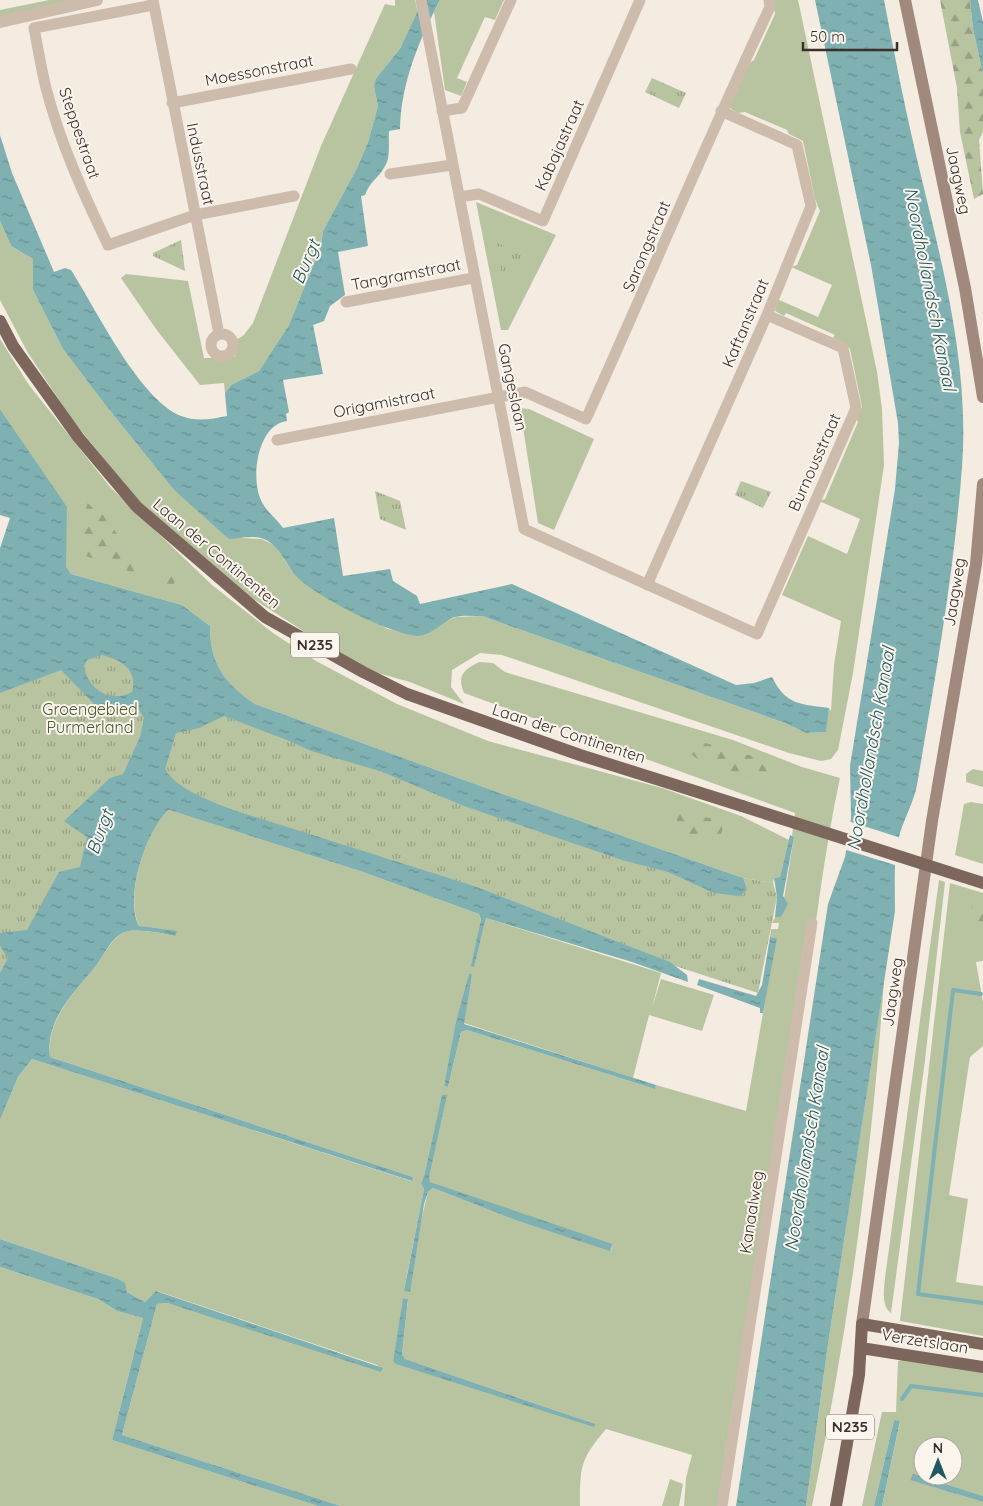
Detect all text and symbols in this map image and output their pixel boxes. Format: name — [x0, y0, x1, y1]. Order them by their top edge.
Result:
scale bar — [803, 20, 897, 52]
text: 50 m — [810, 27, 845, 46]
street label: Moessonstraat — [203, 50, 315, 90]
street label: Steppestraat — [55, 85, 105, 181]
street label: Kabajastraat — [530, 96, 588, 194]
street label: Indusstraat — [183, 121, 219, 207]
street label: Jaagweg — [942, 144, 976, 216]
water label: Noordhollandsch Kanaal — [900, 185, 962, 394]
street label: Sarongstraat — [618, 197, 674, 295]
water label: Burgt — [286, 234, 326, 287]
street label: Tangramstraat — [350, 254, 462, 294]
street label: Kaftanstraat — [717, 276, 773, 370]
street label: Gangeslaan — [494, 341, 532, 433]
street label: Origamistraat — [331, 382, 437, 422]
street label: Burnousstraat — [783, 410, 845, 514]
street label: Laan der Continenten — [149, 494, 285, 612]
street label: Jaagweg — [939, 556, 969, 628]
road number: N235 — [291, 632, 339, 658]
water label: Noordhollandsch Kanaal — [841, 643, 900, 853]
park label: Groengebied Purmerland — [42, 699, 138, 737]
street label: Laan der Continenten — [490, 699, 648, 767]
water label: Burgt — [81, 805, 119, 857]
street label: Jaagweg — [877, 956, 907, 1028]
water label: Noordhollandsch Kanaal — [779, 1043, 834, 1253]
street label: Kanaalweg — [735, 1169, 767, 1255]
street label: Verzetslaan — [880, 1324, 970, 1358]
road number: N235 — [826, 1414, 874, 1440]
north arrow — [913, 1436, 963, 1486]
text: N — [933, 1439, 943, 1457]

